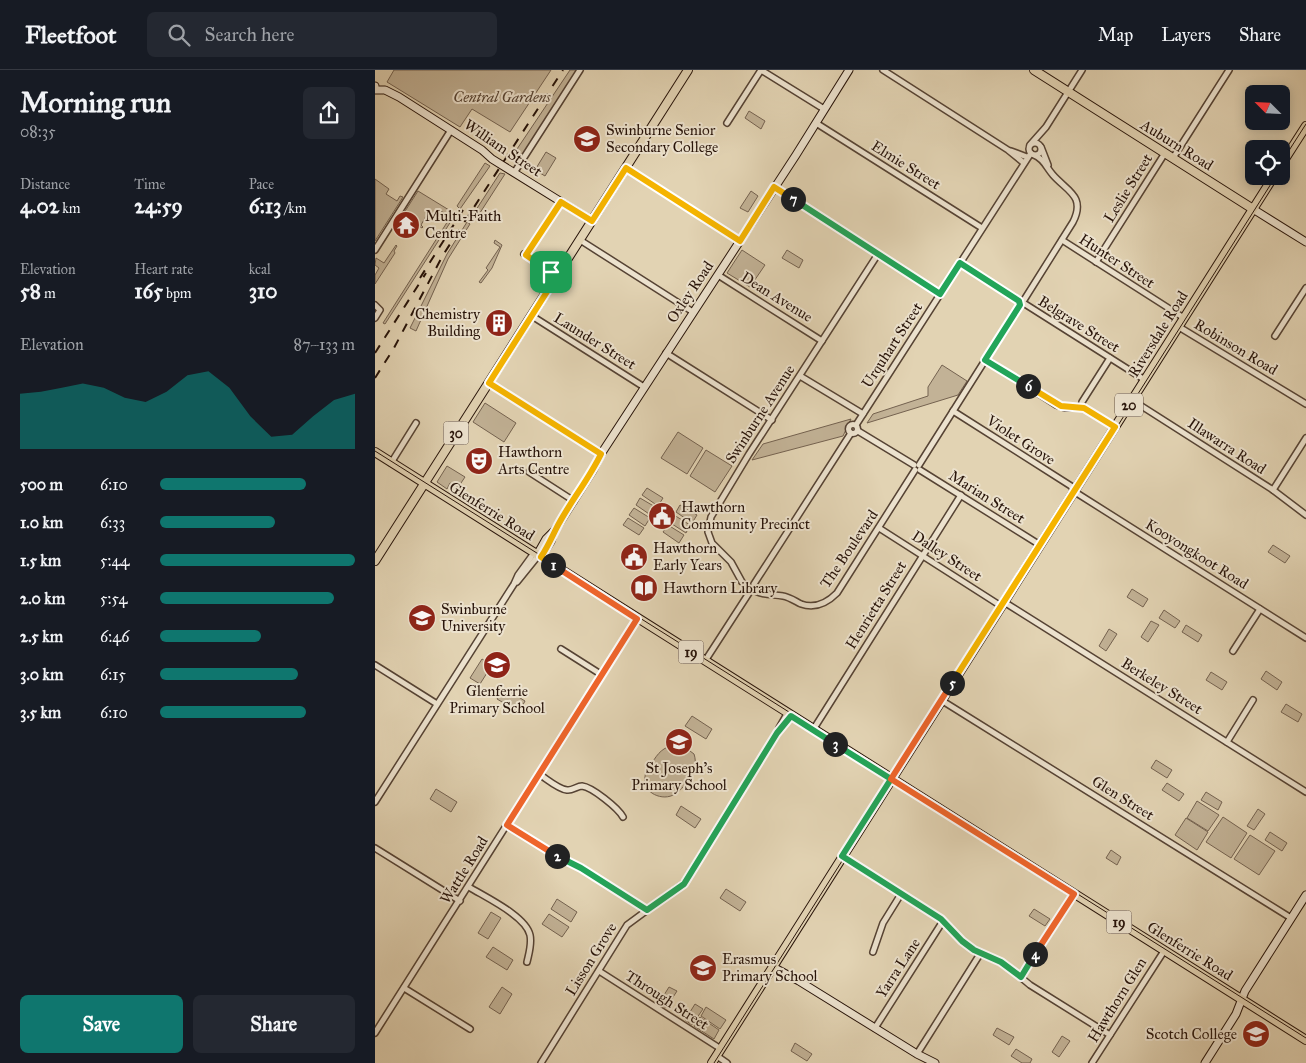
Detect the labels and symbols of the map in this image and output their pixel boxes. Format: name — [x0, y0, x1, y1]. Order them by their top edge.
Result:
north arrow — [1245, 85, 1290, 130]
park label: Central Gardens — [453, 88, 551, 106]
street label: William Street — [461, 115, 546, 181]
street label: Auburn Road — [1137, 115, 1217, 175]
place label: Swinburne Senior Secondary College — [606, 121, 718, 156]
school or university icon: Swinburne Senior Secondary College — [572, 124, 602, 154]
street label: Elmie Street — [868, 137, 945, 194]
street label: Leslie Street — [1100, 150, 1157, 226]
pin: 7 — [781, 186, 805, 212]
place label: Multi-Faith Centre — [425, 207, 502, 242]
temple icon: Multi-Faith Centre — [391, 210, 421, 240]
street label: Hunter Street — [1076, 230, 1159, 292]
pin — [530, 251, 572, 293]
street label: Oxley Road — [663, 257, 717, 326]
street label: Dean Avenue — [738, 268, 816, 326]
street label: Riversdale Road — [1124, 287, 1192, 380]
street label: Belgrave Street — [1035, 292, 1124, 357]
street label: Urquhart Street — [858, 298, 928, 392]
place label: Chemistry Building — [415, 305, 481, 340]
building icon: Chemistry Building — [484, 308, 514, 338]
street label: Launder Street — [551, 309, 640, 374]
street label: Robinson Road — [1191, 315, 1281, 379]
street label: Swinburne Avenue — [721, 361, 799, 467]
pin: 6 — [1015, 374, 1041, 398]
road number: 20 — [1115, 394, 1143, 416]
street label: Violet Grove — [982, 411, 1059, 469]
street label: Illawarra Road — [1184, 414, 1270, 478]
road number: 30 — [443, 422, 469, 444]
place label: Hawthorn Arts Centre — [497, 443, 569, 478]
theatre icon: Hawthorn Arts Centre — [464, 446, 494, 476]
street label: Marian Street — [946, 466, 1029, 528]
street label: Glenferrie Road — [446, 478, 538, 545]
place label: Hawthorn Community Precinct — [681, 498, 811, 533]
public building icon: Hawthorn Community Precinct — [647, 501, 677, 531]
street label: The Boulevard — [816, 506, 882, 592]
street label: Kooyongkoot Road — [1142, 515, 1252, 593]
street label: Dalley Street — [909, 527, 986, 586]
place label: Hawthorn Early Years — [653, 539, 722, 574]
public building icon: Hawthorn Early Years — [619, 542, 649, 572]
pin: 1 — [541, 552, 565, 578]
street label: Henrietta Street — [842, 557, 911, 652]
library icon: Hawthorn Library — [629, 573, 659, 603]
place label: Hawthorn Library — [663, 579, 778, 597]
place label: Swinburne University — [441, 600, 507, 635]
school or university icon: Swinburne University — [407, 603, 437, 633]
road number: 19 — [679, 640, 703, 664]
school or university icon: Glenferrie Primary School — [482, 650, 512, 680]
street label: Berkeley Street — [1118, 654, 1207, 718]
pin: 5 — [939, 670, 965, 696]
place label: Glenferrie Primary School — [449, 682, 546, 717]
school or university icon: St Joseph's Primary School — [664, 727, 694, 757]
pin: 3 — [823, 732, 847, 756]
place label: St Joseph's Primary School — [631, 759, 728, 794]
street label: Glen Street — [1089, 772, 1158, 824]
street label: Wattle Road — [436, 833, 492, 907]
pin: 2 — [545, 844, 569, 868]
road number: 19 — [1107, 910, 1131, 934]
street label: Glenferrie Road — [1144, 918, 1236, 985]
street label: Lisson Grove — [562, 919, 620, 999]
street label: Yarra Lane — [872, 935, 924, 1001]
pin: 4 — [1023, 942, 1047, 966]
place label: Erasmus Primary School — [722, 950, 819, 985]
school or university icon: Erasmus Primary School — [688, 953, 718, 983]
street label: Hawthorn Glen — [1084, 954, 1150, 1046]
street label: Through Street — [622, 966, 713, 1034]
school or university icon: Scotch College — [1241, 1019, 1271, 1049]
place label: Scotch College — [1146, 1025, 1237, 1043]

